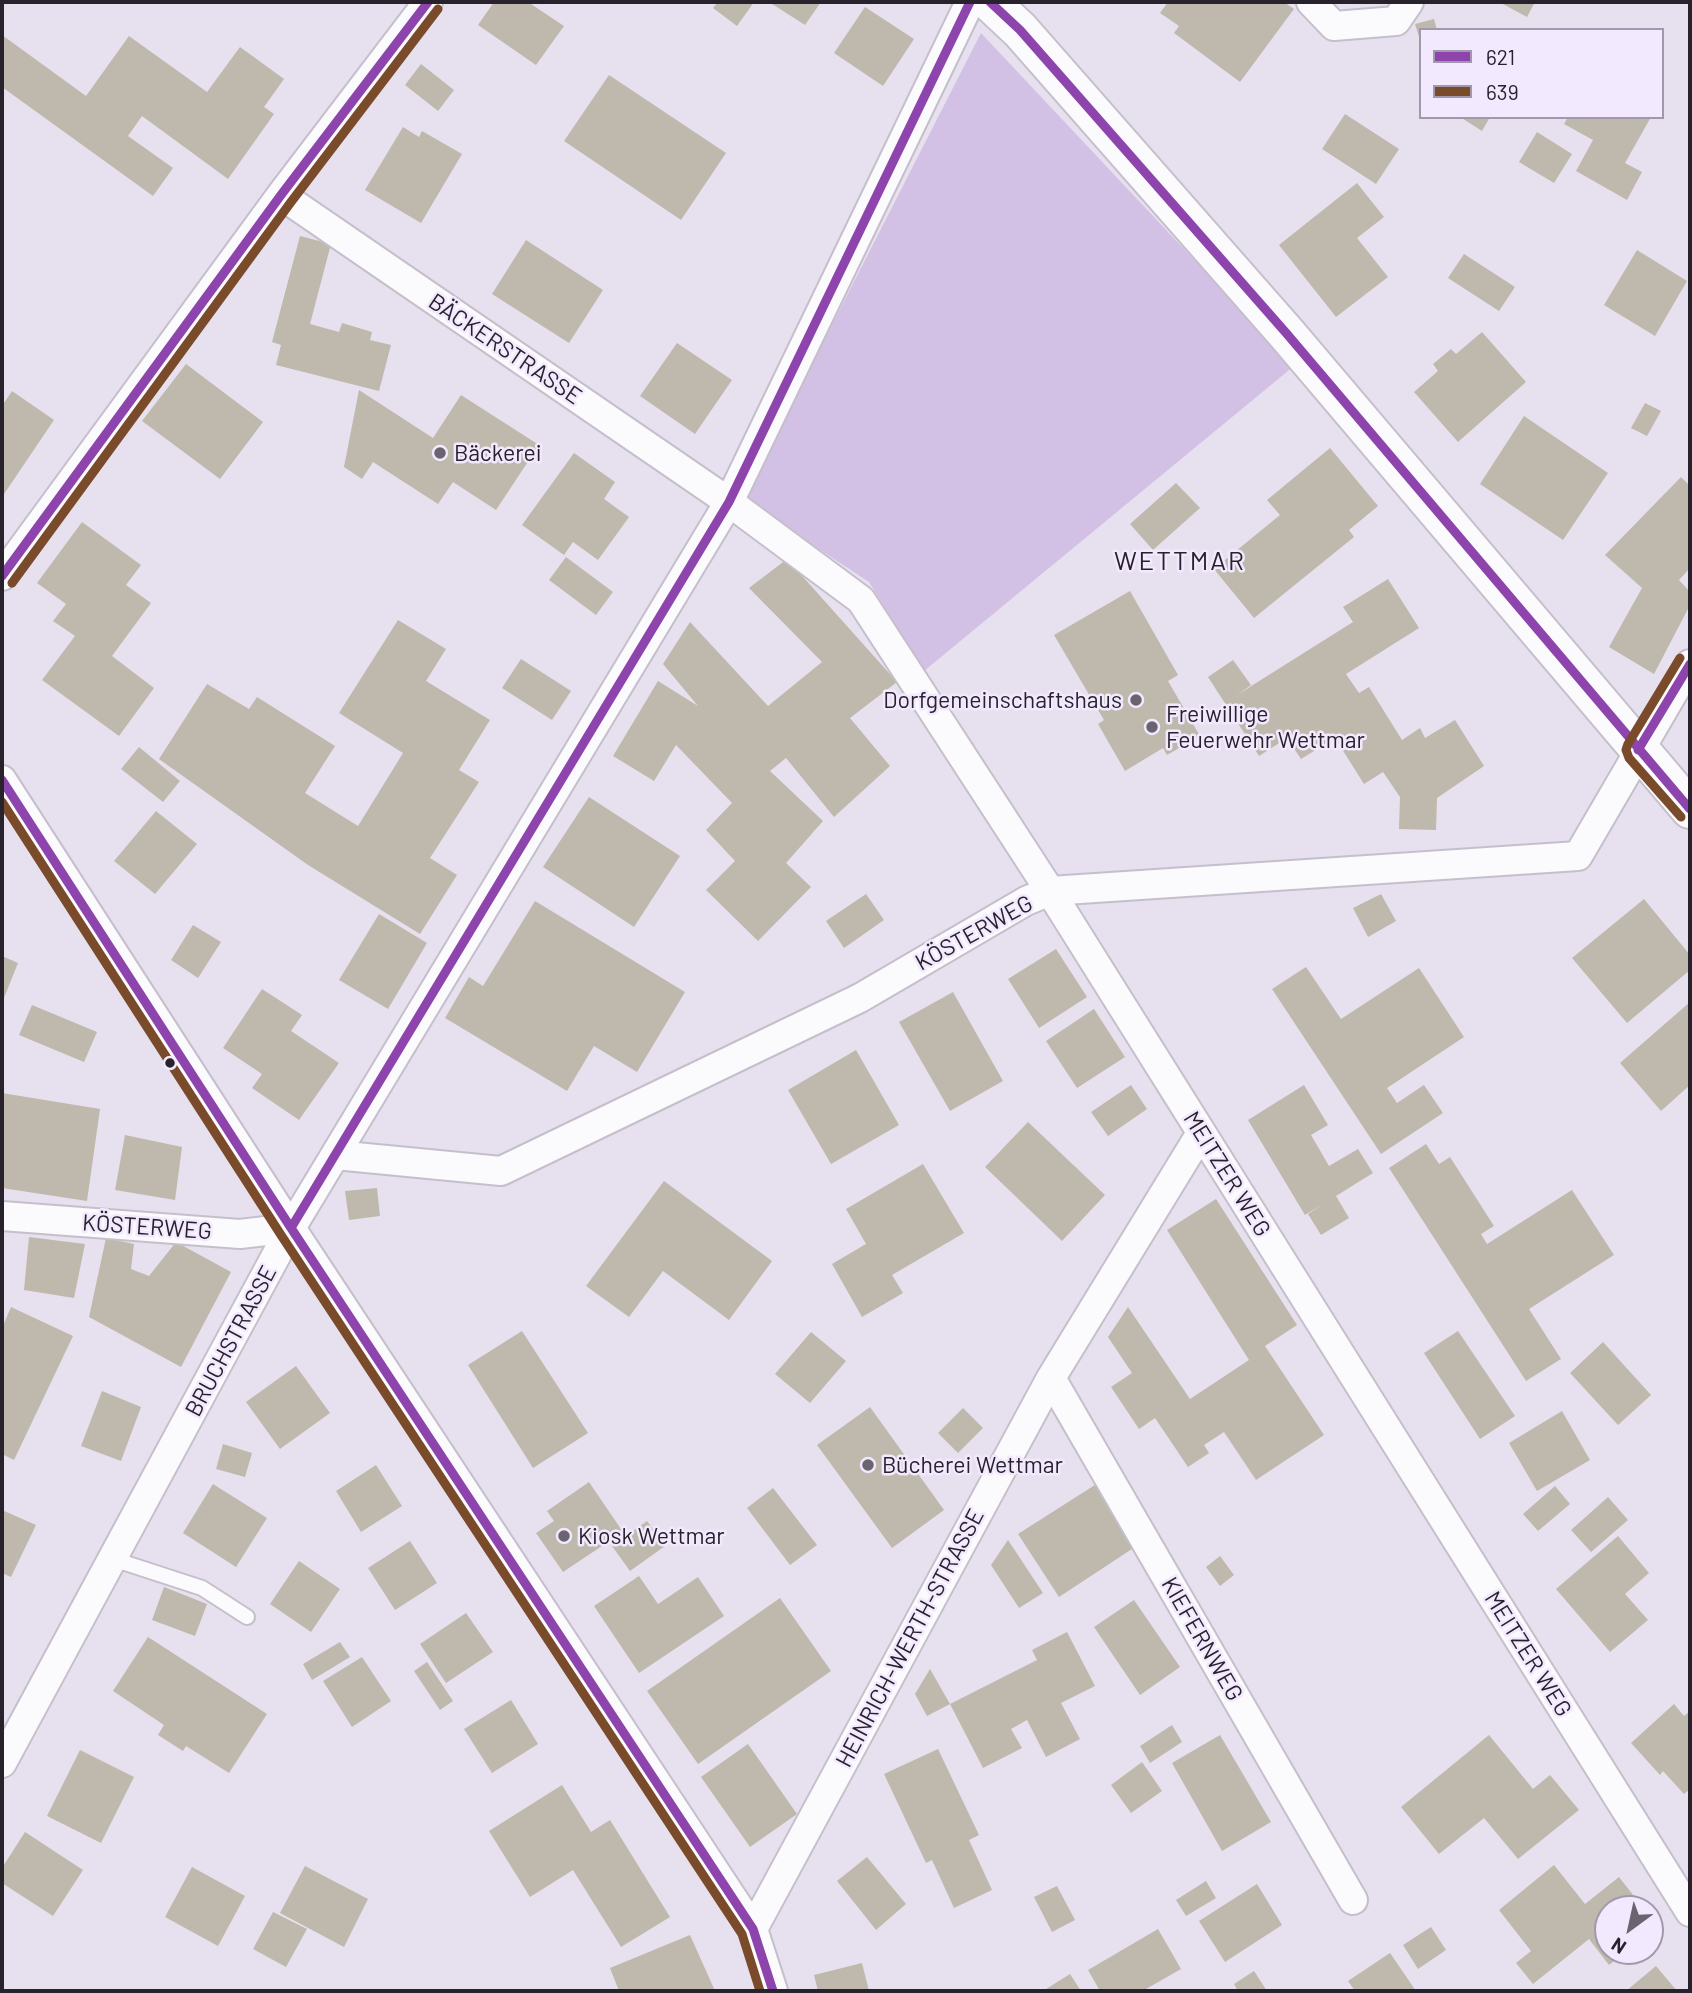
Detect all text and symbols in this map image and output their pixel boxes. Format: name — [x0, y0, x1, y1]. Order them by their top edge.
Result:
legend — [1419, 28, 1664, 119]
text: 621 — [1486, 44, 1515, 69]
text: 639 — [1486, 79, 1519, 104]
street label: BÄCKERSTRASSE — [423, 288, 587, 410]
place label: Bäckerei — [454, 439, 542, 467]
marker: Bäckerei — [432, 445, 448, 461]
district label: WETTMAR — [1115, 545, 1245, 577]
place label: Dorfgemeinschaftshaus — [883, 686, 1122, 714]
marker: Dorfgemeinschaftshaus — [1128, 692, 1144, 708]
place label: Freiwillige Feuerwehr Wettmar — [1166, 700, 1365, 754]
marker: Freiwillige Feuerwehr Wettmar — [1144, 719, 1160, 735]
street label: KÖSTERWEG — [911, 889, 1037, 977]
unlabelled marker — [163, 1056, 177, 1070]
street label: MEITZER WEG — [1178, 1106, 1276, 1242]
street label: KÖSTERWEG — [81, 1209, 213, 1245]
street label: BRUCHSTRASSE — [180, 1261, 282, 1421]
place label: Bücherei Wettmar — [882, 1451, 1063, 1479]
marker: Bücherei Wettmar — [860, 1457, 876, 1473]
street label: HEINRICH-WERTH-STRASSE — [830, 1504, 990, 1772]
place label: Kiosk Wettmar — [578, 1522, 725, 1550]
marker: Kiosk Wettmar — [556, 1528, 572, 1544]
street label: KIEFERNWEG — [1155, 1572, 1249, 1706]
street label: MEITZER WEG — [1479, 1586, 1577, 1722]
north arrow — [1594, 1895, 1664, 1965]
text: N — [1607, 1933, 1630, 1959]

